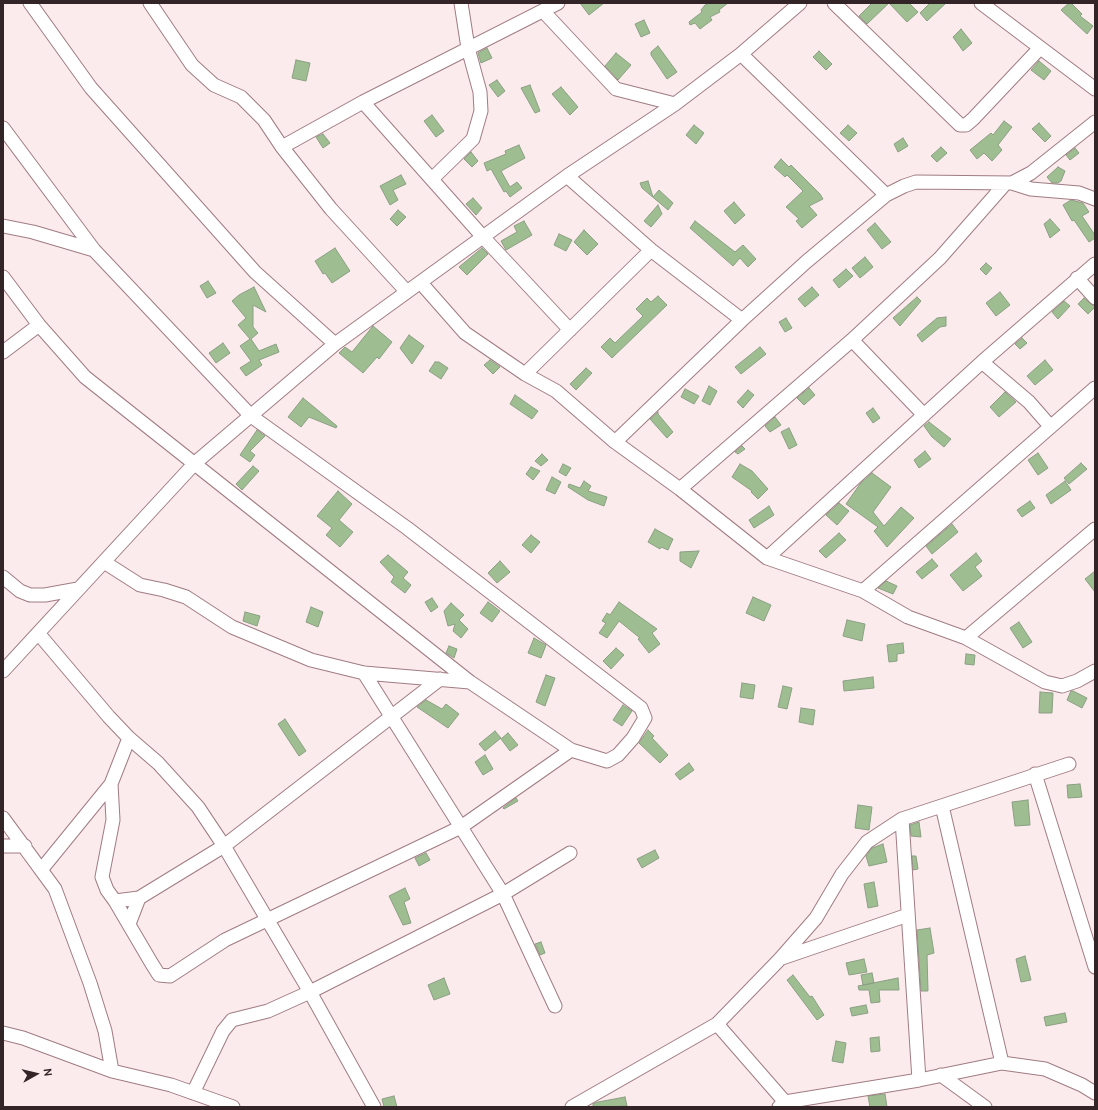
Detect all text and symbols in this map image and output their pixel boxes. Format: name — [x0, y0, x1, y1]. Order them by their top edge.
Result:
north arrow — [16, 1054, 56, 1094]
text: N — [40, 1068, 55, 1077]

